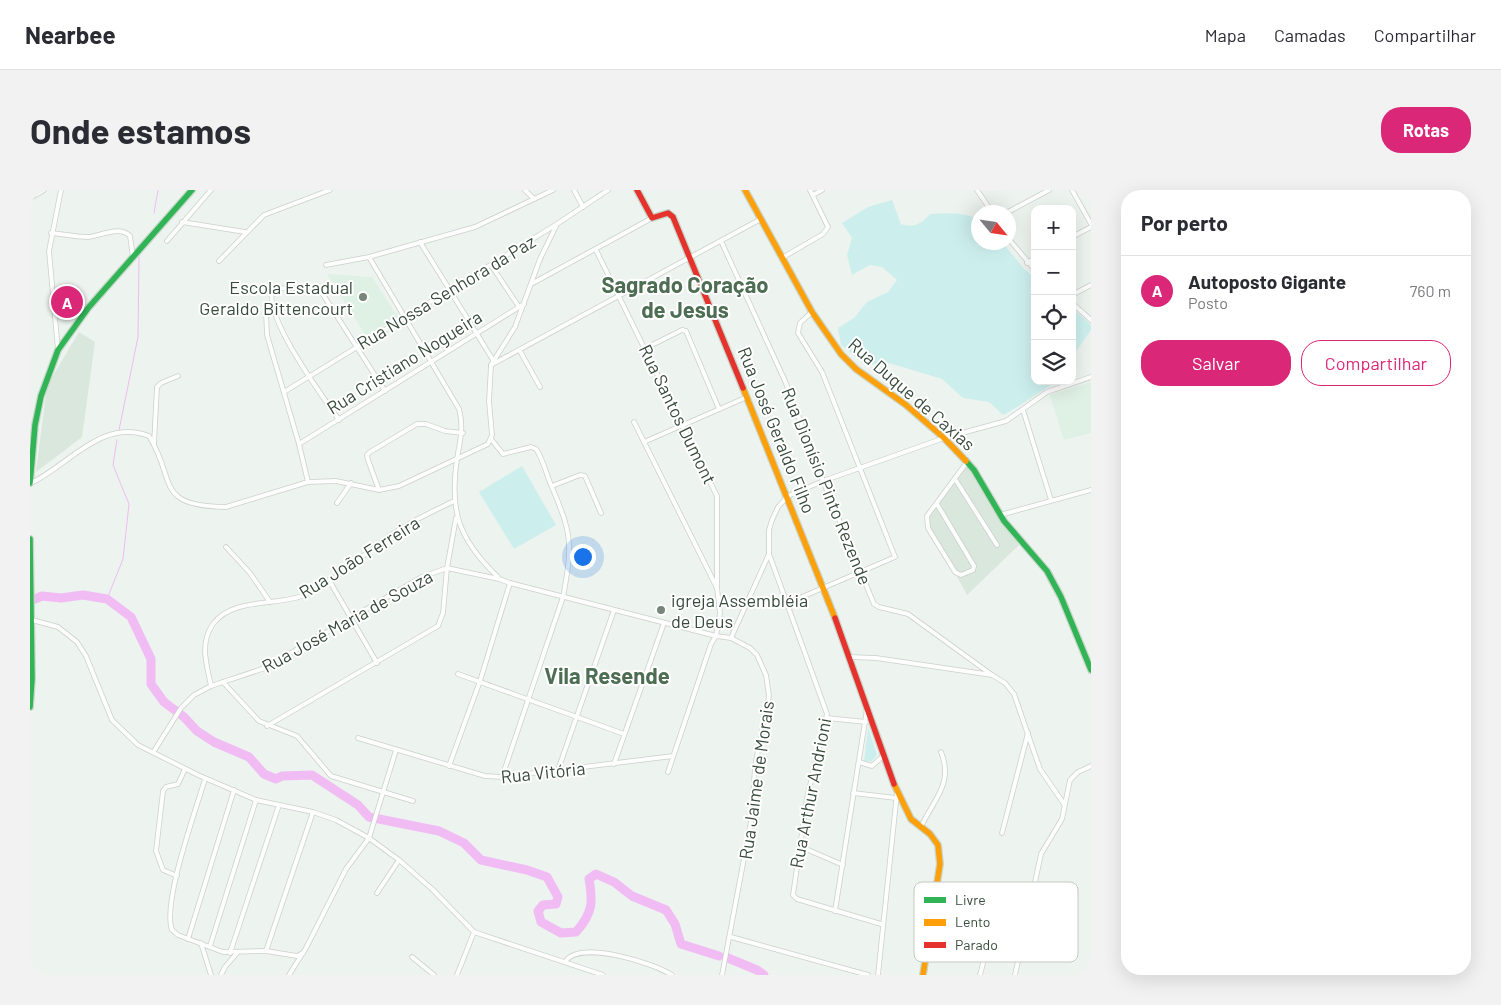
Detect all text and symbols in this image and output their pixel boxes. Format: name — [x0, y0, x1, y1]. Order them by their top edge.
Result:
text: Nearbee — [25, 20, 116, 49]
text: Mapa — [1205, 24, 1246, 46]
text: Camadas — [1274, 24, 1346, 46]
text: Compartilhar — [1374, 24, 1476, 46]
button: Rotas — [1381, 107, 1471, 153]
text: Onde estamos — [30, 109, 251, 151]
north arrow — [971, 205, 1016, 250]
map controls — [1031, 205, 1076, 385]
button: + — [1031, 205, 1076, 250]
text: Por perto — [1141, 210, 1228, 235]
street label: Rua Nossa Senhora da Paz — [353, 230, 539, 354]
button: − — [1031, 250, 1076, 295]
text: Autoposto Gigante — [1188, 270, 1346, 293]
district label: Sagrado Coração de Jesus — [602, 271, 768, 322]
place label: Escola Estadual Geraldo Bittencourt — [199, 276, 353, 319]
text: A — [1152, 281, 1162, 300]
text: 760 m — [1410, 281, 1451, 300]
pin: A — [51, 283, 83, 321]
marker: Escola Estadual Geraldo Bittencourt — [357, 291, 369, 303]
text: Posto — [1188, 293, 1228, 312]
button: locate — [1031, 295, 1076, 340]
street label: Rua Cristiano Nogueira — [322, 305, 486, 419]
street label: Rua Duque de Caxias — [844, 333, 980, 455]
button: layers — [1031, 340, 1076, 385]
button: Salvar — [1141, 340, 1291, 386]
button: Compartilhar — [1301, 340, 1451, 386]
street label: Rua Santos Dumont — [635, 341, 721, 487]
street label: Rua José Geraldo Filho — [734, 344, 820, 516]
street label: Rua Dionísio Pinto Rezende — [777, 384, 877, 588]
street label: Rua João Ferreira — [295, 511, 423, 603]
your location — [570, 544, 596, 570]
street label: Rua José Maria de Souza — [258, 565, 436, 677]
place label: igreja Assembléia de Deus — [671, 589, 808, 632]
marker: igreja Assembléia de Deus — [655, 604, 667, 616]
district label: Vila Resende — [544, 662, 670, 688]
street label: Rua Jaime de Morais — [734, 699, 778, 861]
street label: Rua Arthur Andrioni — [785, 716, 835, 870]
street label: Rua Vitória — [500, 757, 586, 787]
legend — [914, 882, 1078, 962]
text: Livre — [955, 891, 986, 908]
text: Lento — [955, 913, 990, 930]
text: Parado — [955, 936, 998, 953]

